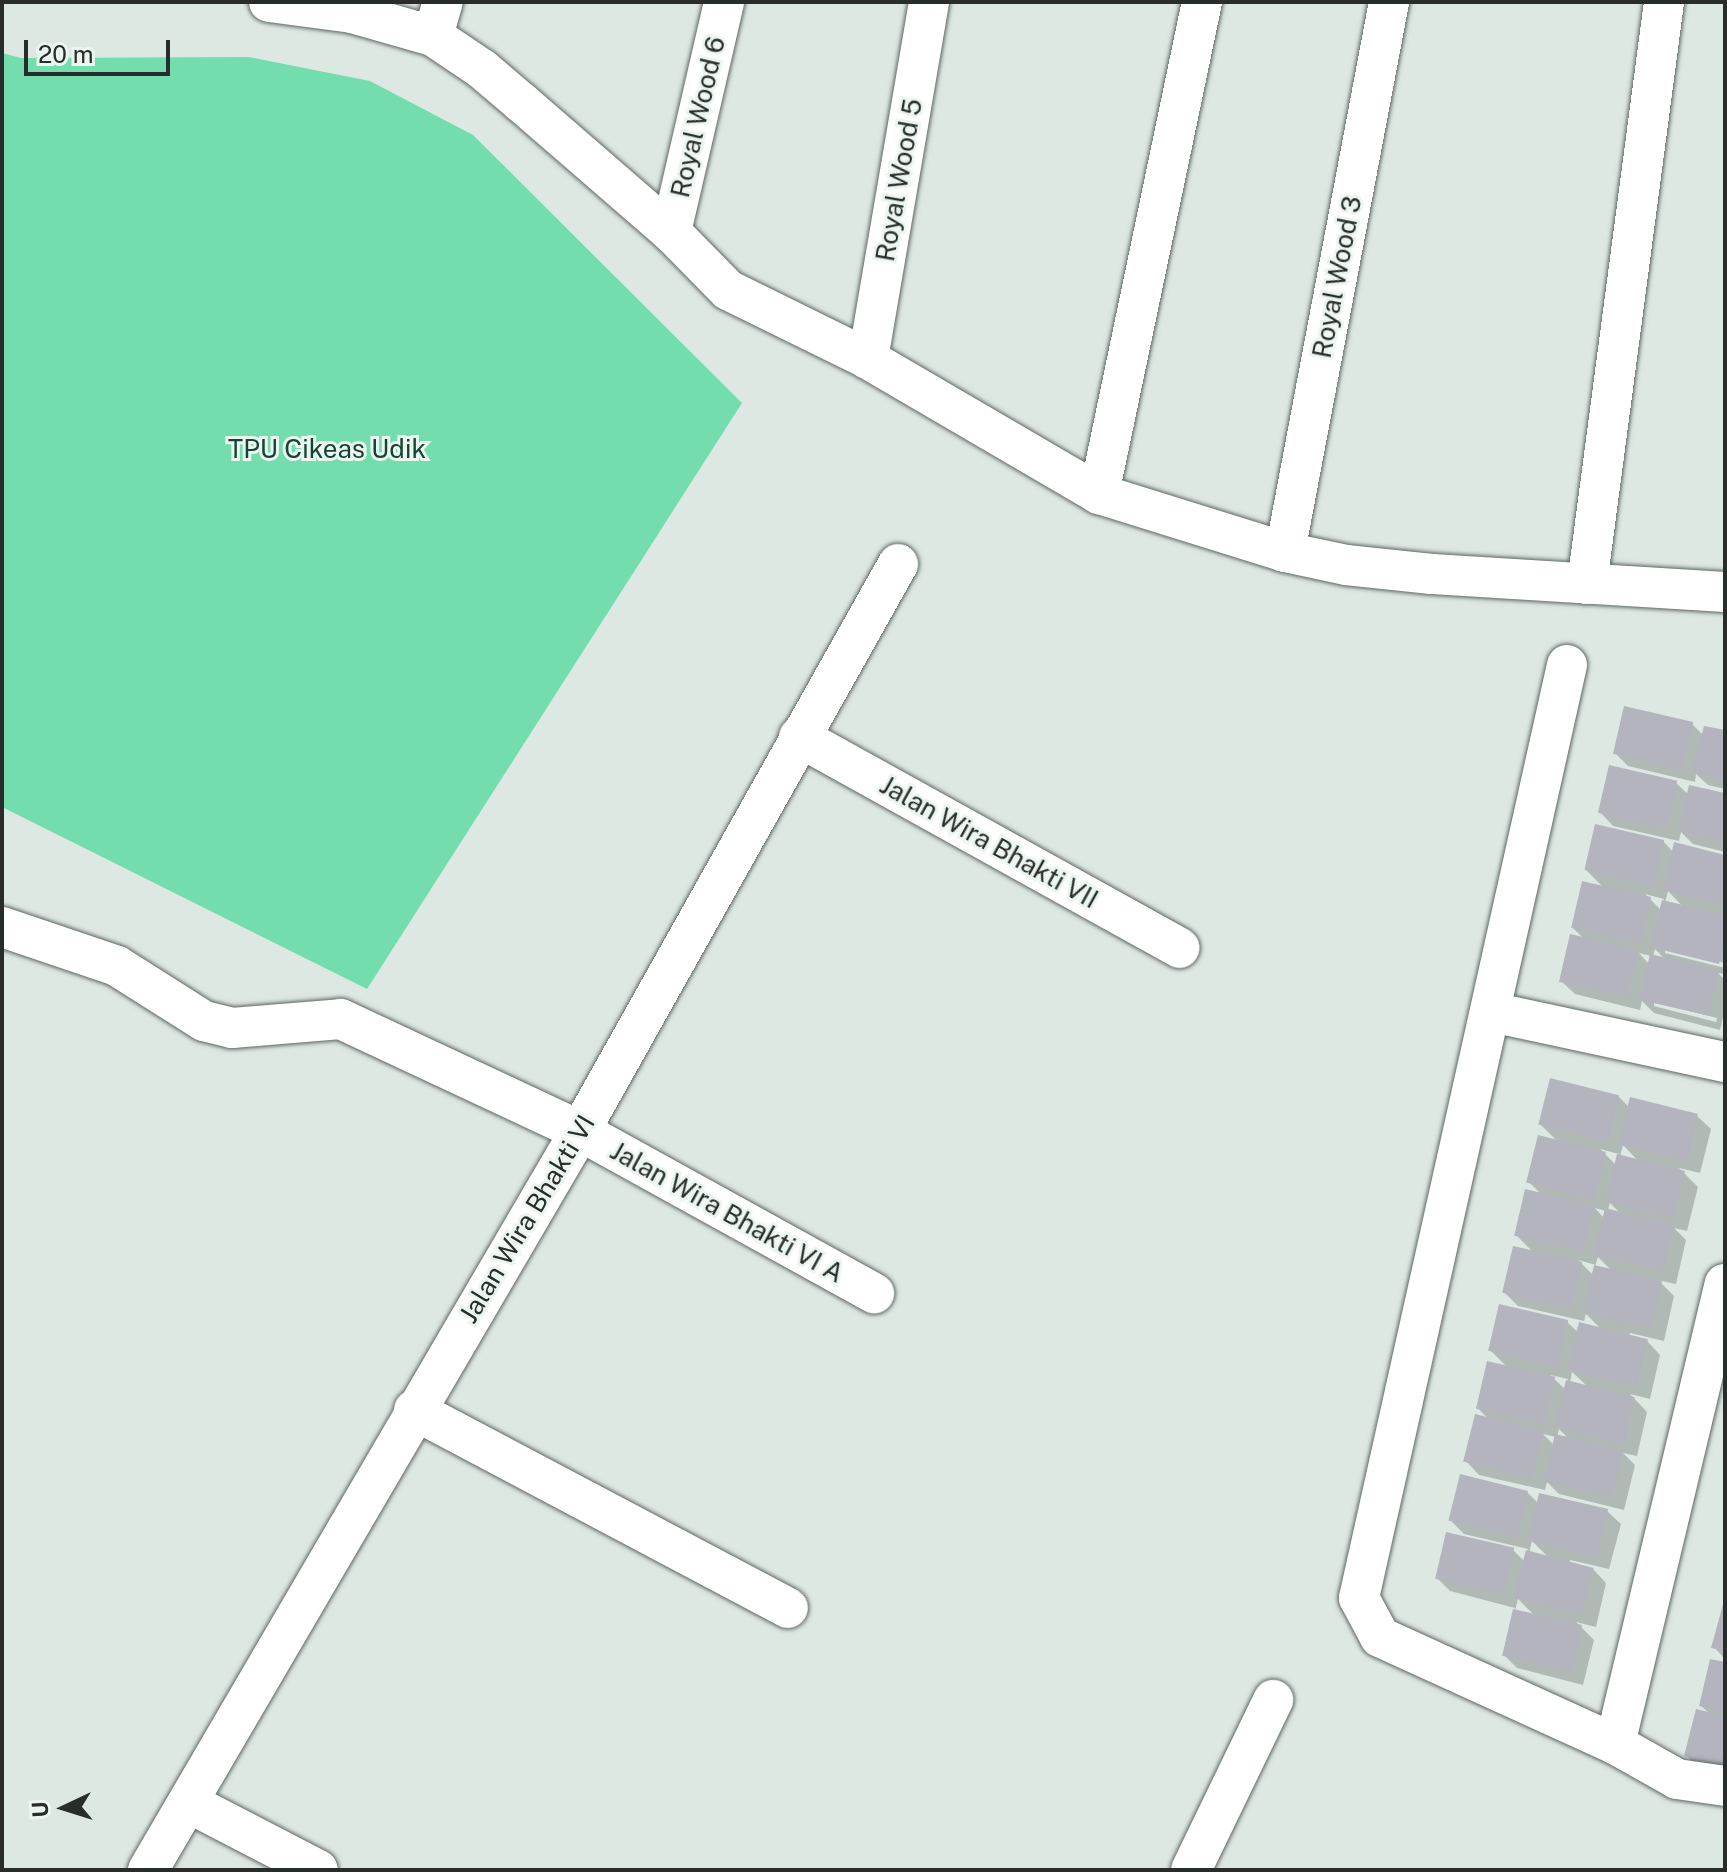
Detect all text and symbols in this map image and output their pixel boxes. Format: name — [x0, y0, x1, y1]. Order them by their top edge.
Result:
scale bar — [28, 24, 174, 74]
street label: Royal Wood 6 — [664, 33, 732, 201]
text: 20 m — [38, 40, 94, 68]
street label: Royal Wood 5 — [869, 96, 929, 264]
street label: Royal Wood 3 — [1306, 193, 1368, 361]
park label: TPU Cikeas Udik — [228, 433, 426, 465]
street label: Jalan Wira Bhakti VII — [874, 769, 1104, 915]
street label: Jalan Wira Bhakti VI — [452, 1109, 602, 1329]
street label: Jalan Wira Bhakti VI A — [604, 1135, 850, 1289]
north arrow — [24, 1768, 104, 1848]
text: U — [27, 1801, 54, 1819]

